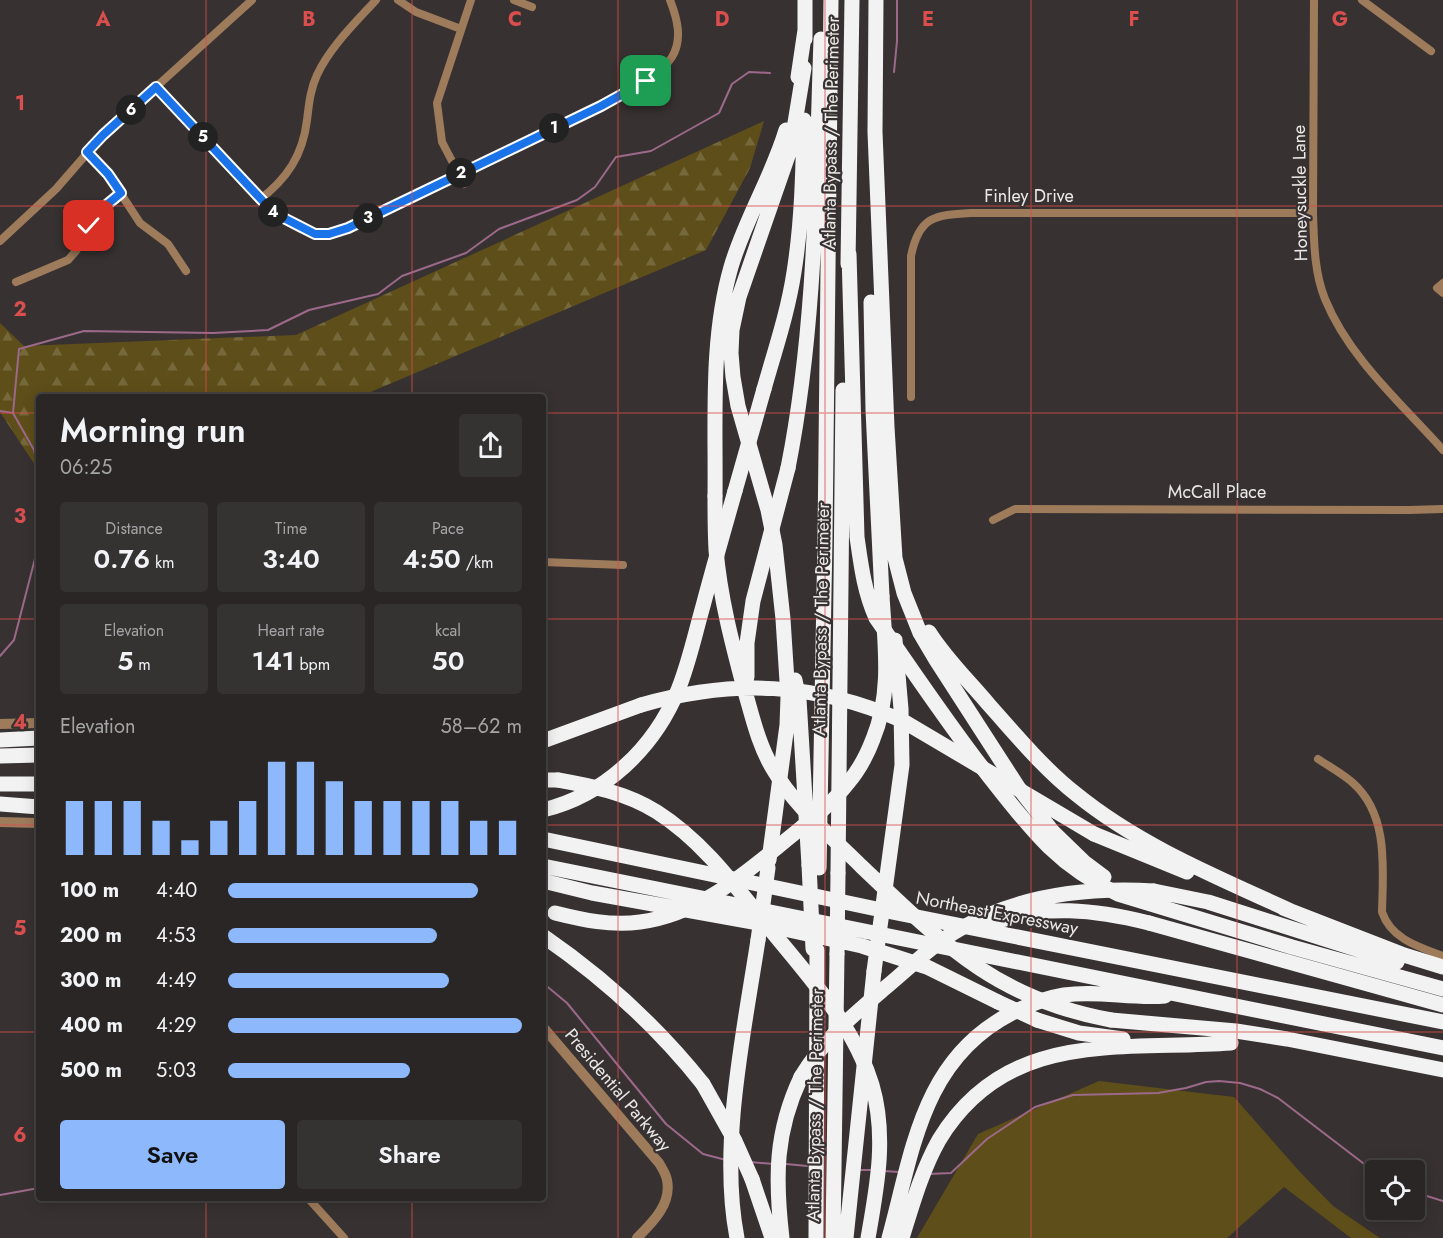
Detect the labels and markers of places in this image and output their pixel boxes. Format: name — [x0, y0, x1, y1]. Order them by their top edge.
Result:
pin — [620, 55, 671, 106]
pin: 6 — [116, 95, 146, 125]
pin: 1 — [539, 113, 569, 143]
pin: 5 — [188, 122, 218, 152]
pin: 2 — [446, 158, 476, 188]
pin: 4 — [258, 197, 288, 227]
pin — [63, 200, 114, 251]
pin: 3 — [353, 203, 383, 233]

